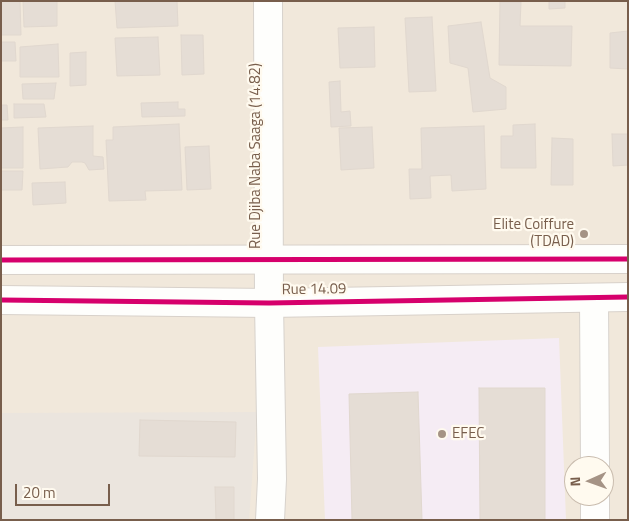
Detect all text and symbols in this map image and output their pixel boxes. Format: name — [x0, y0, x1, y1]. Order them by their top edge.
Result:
street label: Rue Djiba Naba Saaga (14.82) — [247, 63, 265, 249]
place label: Elite Coiffure (TDAD) — [493, 216, 574, 251]
marker: Elite Coiffure (TDAD) — [578, 228, 590, 240]
street label: Rue 14.09 — [281, 280, 347, 300]
place label: EFEC — [452, 425, 485, 443]
marker: EFEC — [436, 428, 448, 440]
north arrow — [564, 456, 614, 506]
scale bar — [18, 474, 112, 506]
text: N — [564, 476, 585, 487]
text: 20 m — [23, 481, 56, 504]

